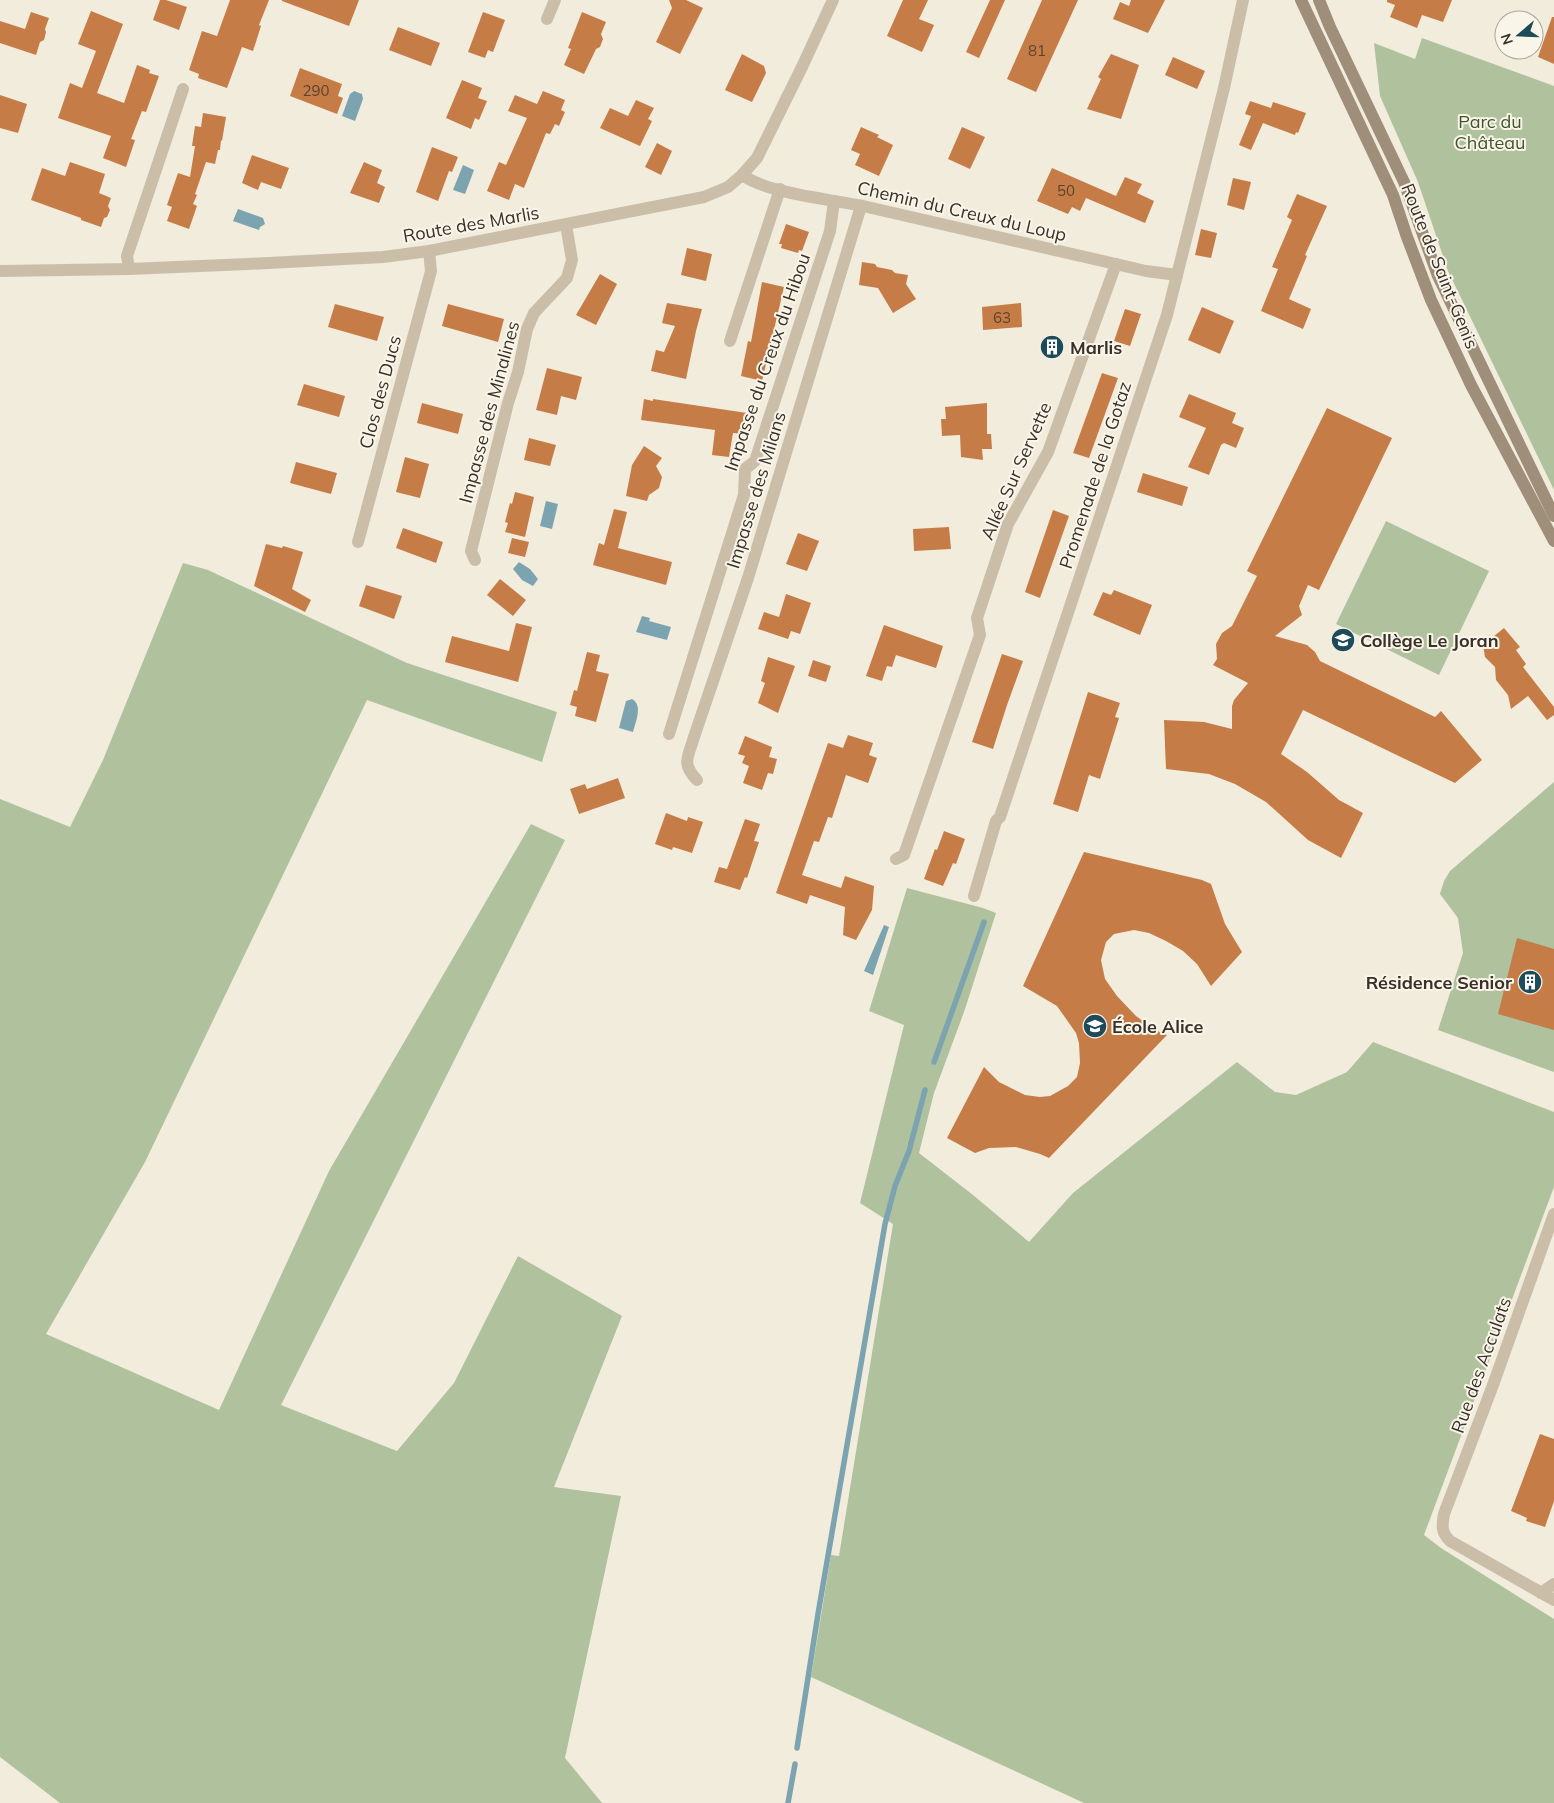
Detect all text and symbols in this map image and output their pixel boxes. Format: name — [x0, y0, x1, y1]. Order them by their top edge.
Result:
north arrow — [1494, 10, 1544, 60]
text: N — [1496, 31, 1517, 47]
house number: 81 — [1028, 41, 1046, 60]
house number: 290 — [302, 81, 330, 100]
park label: Parc du Château — [1455, 110, 1525, 154]
street label: Chemin du Creux du Loup — [855, 176, 1069, 246]
street label: Route de Saint-Genis — [1396, 180, 1484, 352]
house number: 50 — [1057, 181, 1075, 200]
street label: Route des Marlis — [401, 201, 541, 247]
street label: Impasse du Creux du Hibou — [719, 250, 815, 474]
house number: 63 — [993, 308, 1011, 327]
street label: Impasse des Minalines — [454, 318, 524, 506]
street label: Clos des Ducs — [354, 333, 406, 451]
building icon: Marlis — [1039, 334, 1065, 360]
place label: Marlis — [1070, 336, 1122, 359]
street label: Promenade de la Gotaz — [1054, 379, 1136, 571]
street label: Allée Sur Servette — [975, 399, 1057, 543]
street label: Impasse des Milans — [721, 409, 791, 571]
school or university icon: Collège Le Joran — [1330, 627, 1356, 653]
place label: Collège Le Joran — [1360, 629, 1499, 652]
building icon: Résidence Senior — [1517, 969, 1543, 995]
place label: Résidence Senior — [1366, 971, 1513, 994]
school or university icon: École Alice — [1082, 1013, 1108, 1039]
place label: École Alice — [1112, 1015, 1203, 1038]
street label: Rue des Acculats — [1446, 1294, 1516, 1436]

